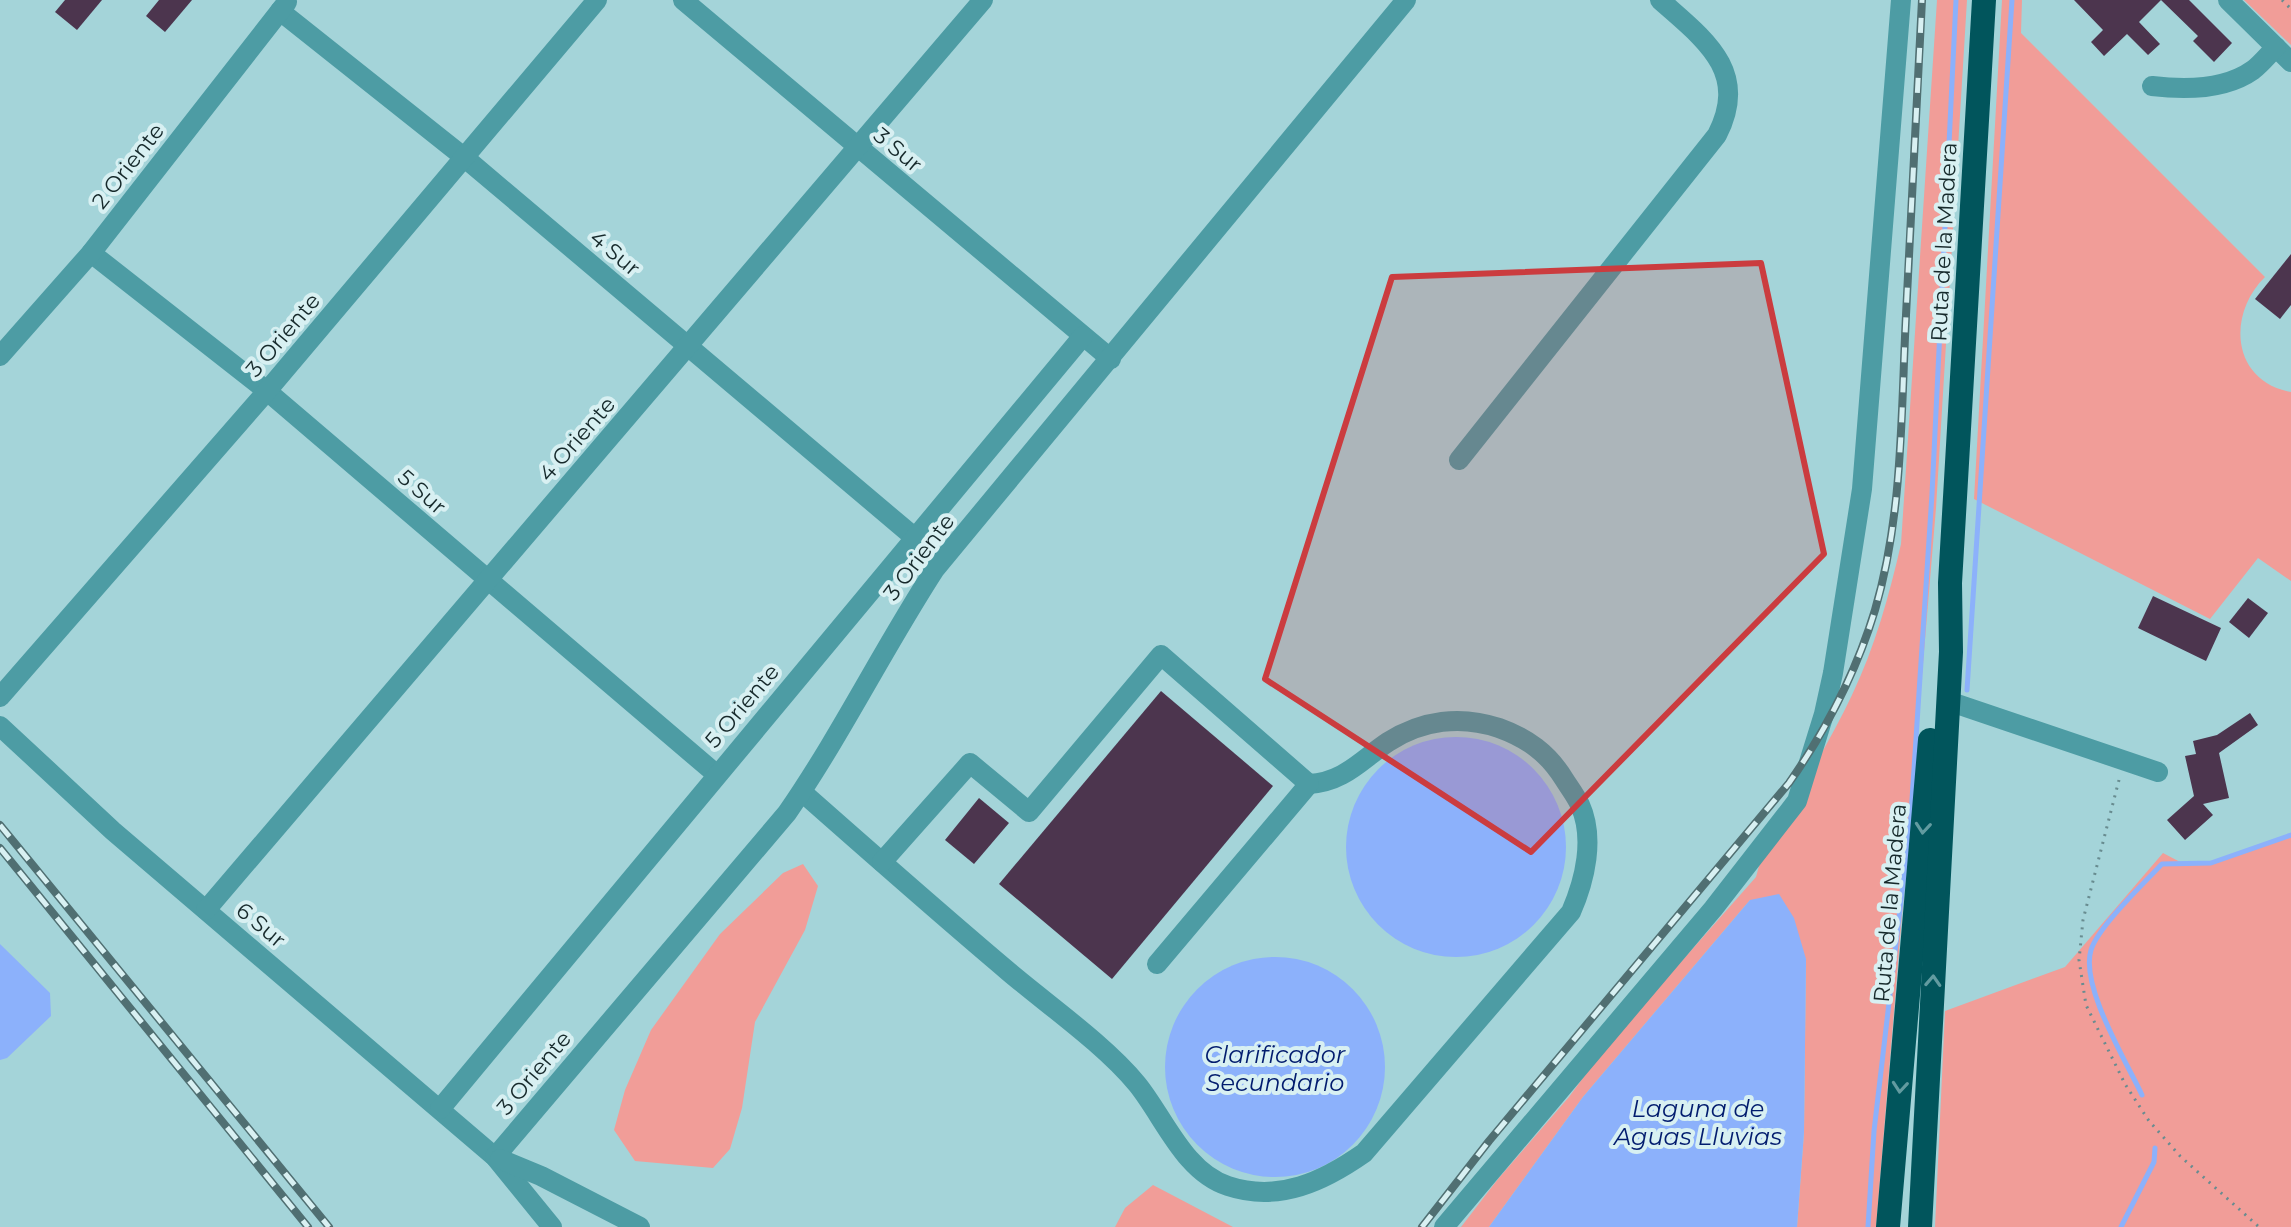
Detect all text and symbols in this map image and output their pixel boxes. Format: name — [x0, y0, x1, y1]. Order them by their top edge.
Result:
street label: 2 Oriente — [86, 118, 170, 214]
street label: 3 Sur — [868, 122, 928, 178]
street label: Ruta de la Madera — [1925, 142, 1963, 342]
street label: 4 Sur — [584, 224, 646, 282]
street label: 3 Oriente — [240, 288, 326, 382]
street label: 4 Oriente — [533, 391, 621, 487]
street label: 5 Sur — [392, 464, 452, 520]
street label: 3 Oriente — [878, 508, 960, 606]
street label: 5 Oriente — [699, 659, 785, 753]
street label: Ruta de la Madera — [1868, 802, 1912, 1004]
one-way arrow — [1914, 822, 1931, 835]
street label: 6 Sur — [231, 897, 291, 953]
one-way arrow — [1924, 974, 1941, 987]
street label: 3 Oriente — [491, 1026, 577, 1120]
water label: Clarificador Secundario — [1204, 1040, 1347, 1097]
one-way arrow — [1892, 1081, 1909, 1094]
water label: Laguna de Aguas Lluvias — [1612, 1094, 1782, 1151]

